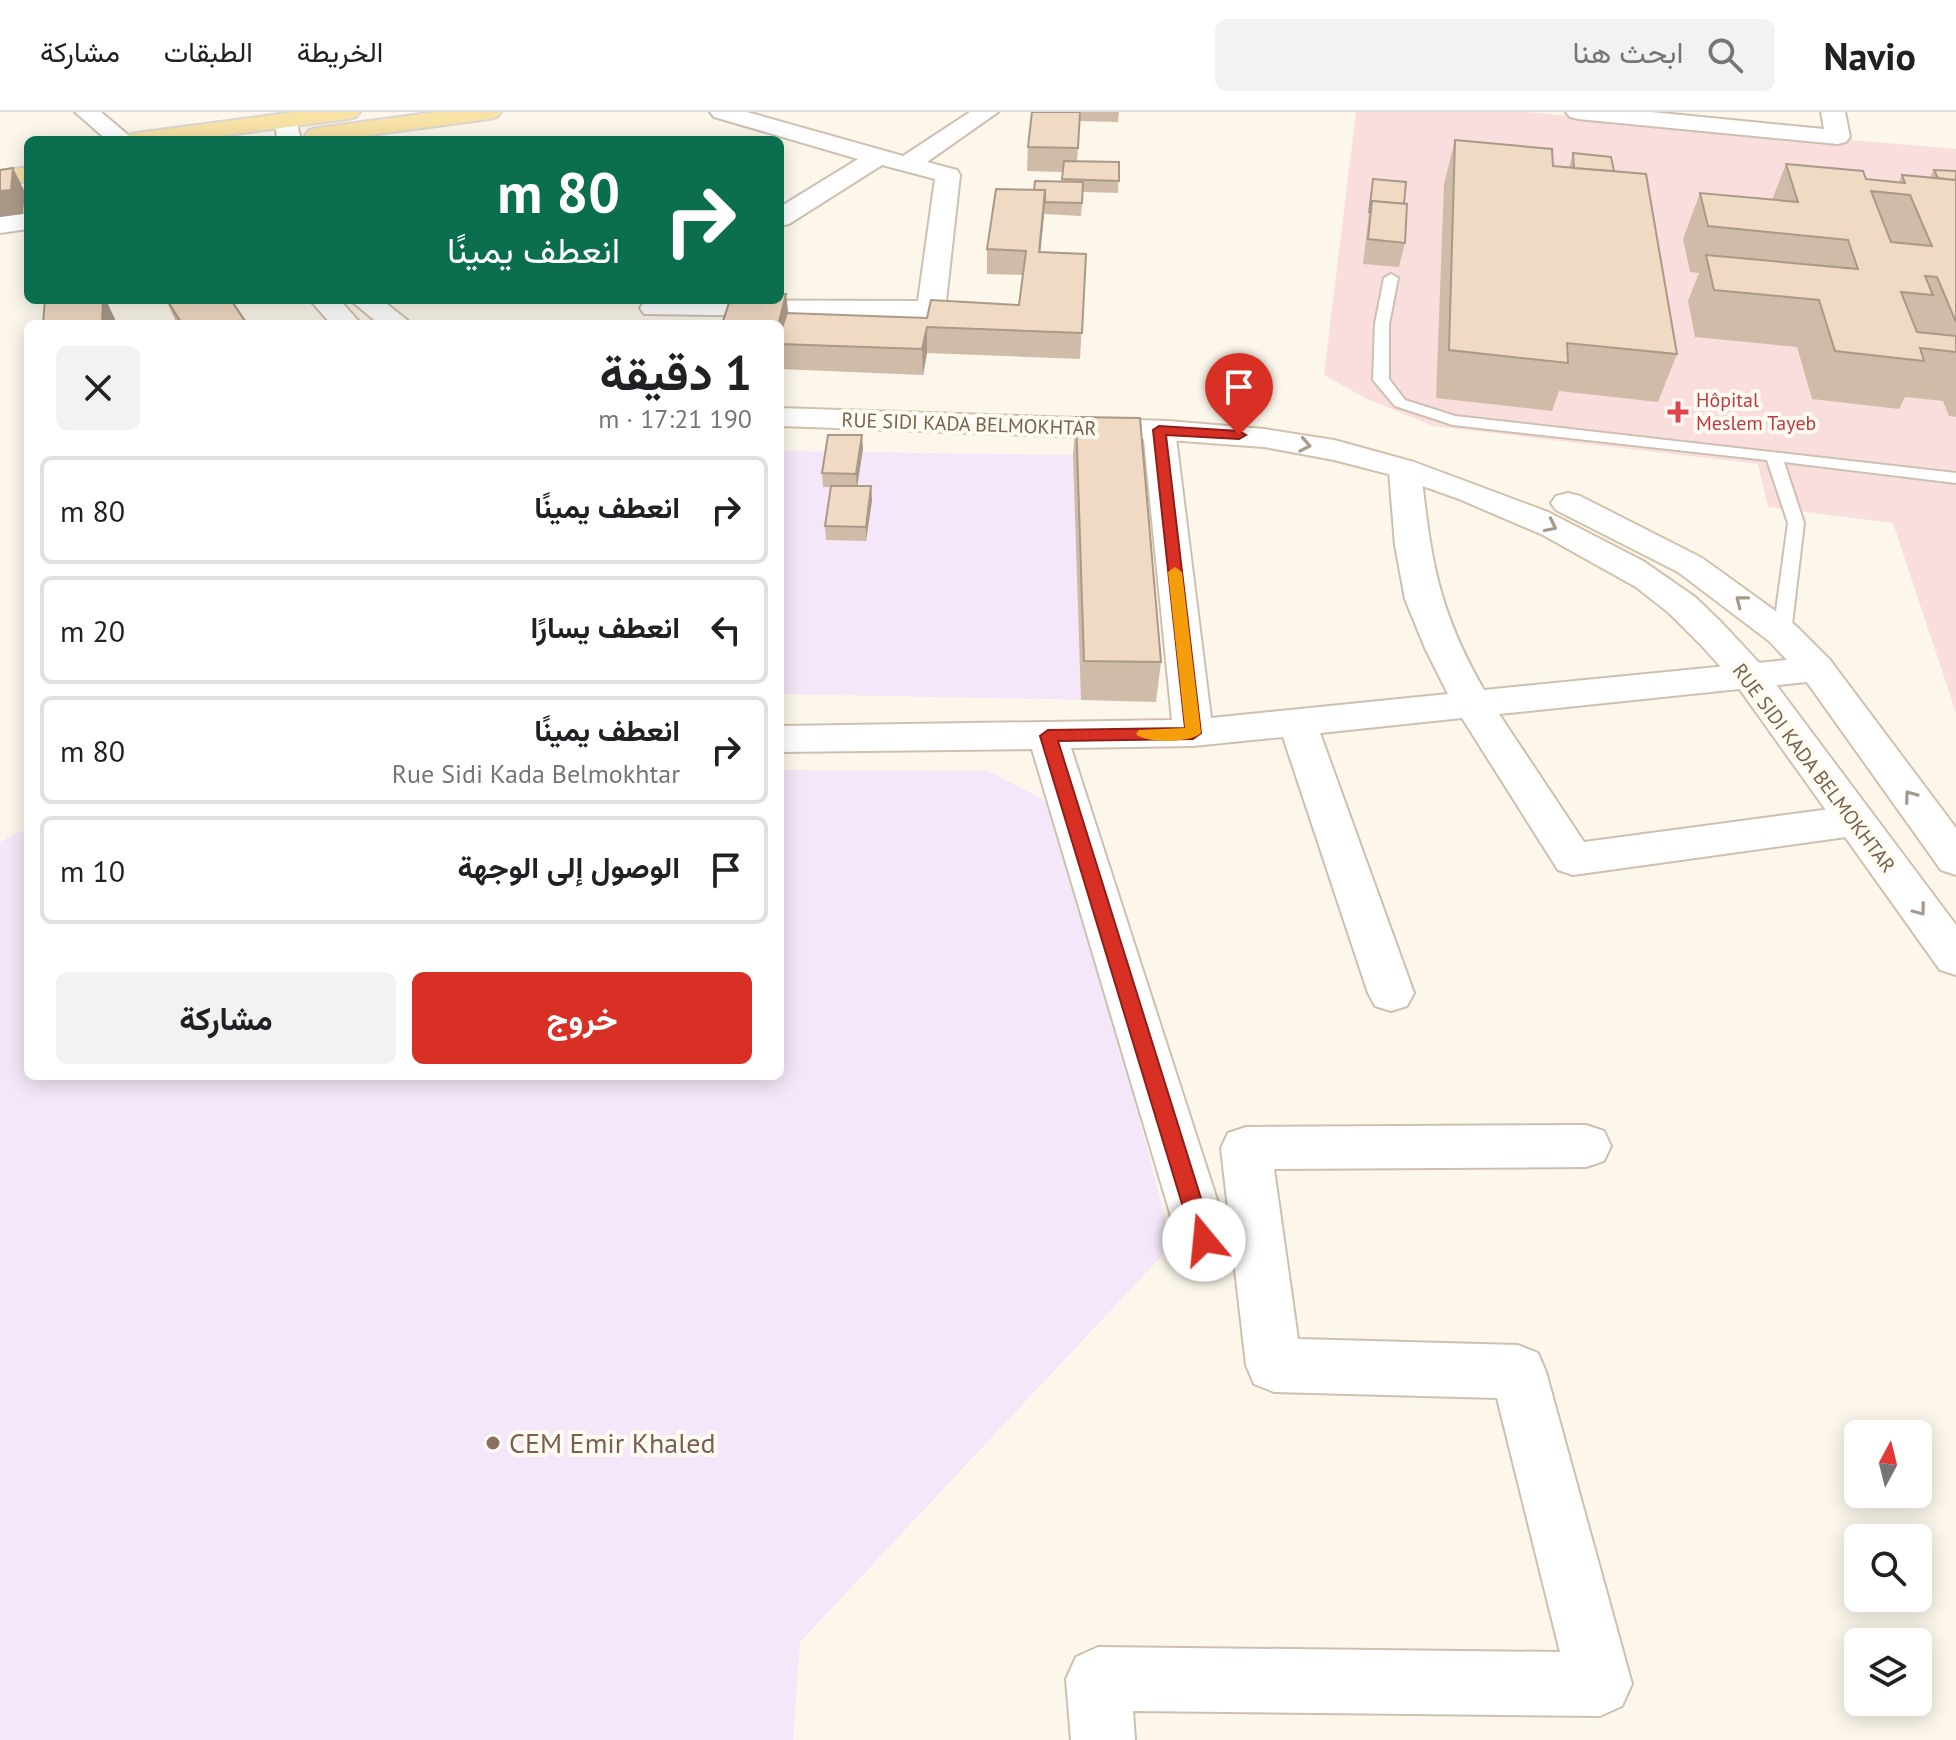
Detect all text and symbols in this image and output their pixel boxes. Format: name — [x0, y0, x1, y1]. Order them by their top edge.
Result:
search box — [1215, 19, 1775, 91]
text: Navio — [1823, 31, 1916, 80]
text: ابحث هنا — [1572, 32, 1683, 71]
text: مشاركة — [40, 33, 120, 70]
text: الطبقات — [164, 33, 253, 70]
text: الخريطة — [297, 33, 383, 70]
icon: search — [1703, 33, 1747, 77]
text: 80 m — [497, 156, 620, 228]
icon: right — [648, 168, 752, 272]
text: انعطف يمينًا — [447, 226, 620, 273]
text: 1 دقيقة — [599, 341, 752, 403]
button: close — [56, 346, 140, 430]
pin — [1205, 353, 1273, 435]
icon: arrive — [1217, 365, 1261, 409]
place label: Hôpital Meslem Tayeb — [1696, 387, 1816, 436]
marker: Hôpital Meslem Tayeb — [1667, 401, 1689, 423]
text: 190 m · 17:21 — [598, 402, 752, 435]
street label: RUE SIDI KADA BELMOKHTAR — [841, 407, 1097, 441]
one-way arrow — [1298, 435, 1312, 452]
text: انعطف يمينًا — [534, 487, 680, 526]
icon: right — [704, 488, 748, 532]
text: 80 m — [60, 491, 125, 530]
one-way arrow — [1543, 516, 1557, 532]
one-way arrow — [1736, 596, 1750, 611]
text: انعطف يسارًا — [530, 607, 680, 646]
icon: left — [704, 608, 748, 652]
text: 20 m — [60, 611, 125, 650]
street label: RUE SIDI KADA BELMOKHTAR — [1727, 658, 1901, 878]
text: انعطف يمينًا — [534, 710, 680, 749]
icon: right — [704, 728, 748, 772]
text: 80 m — [60, 731, 125, 770]
text: Rue Sidi Kada Belmokhtar — [392, 757, 680, 790]
one-way arrow — [1905, 790, 1920, 805]
text: الوصول إلى الوجهة — [457, 847, 680, 886]
icon: arrive — [704, 848, 748, 892]
text: 10 m — [60, 851, 125, 890]
one-way arrow — [1910, 901, 1924, 915]
button: مشاركة — [56, 972, 396, 1064]
button: خروج — [412, 972, 752, 1064]
position arrow — [1162, 1198, 1246, 1282]
north arrow — [1844, 1420, 1932, 1508]
map controls — [1844, 1420, 1932, 1716]
place label: CEM Emir Khaled — [509, 1424, 716, 1461]
marker: CEM Emir Khaled — [484, 1434, 502, 1452]
button: search — [1844, 1524, 1932, 1612]
button: layers — [1844, 1628, 1932, 1716]

